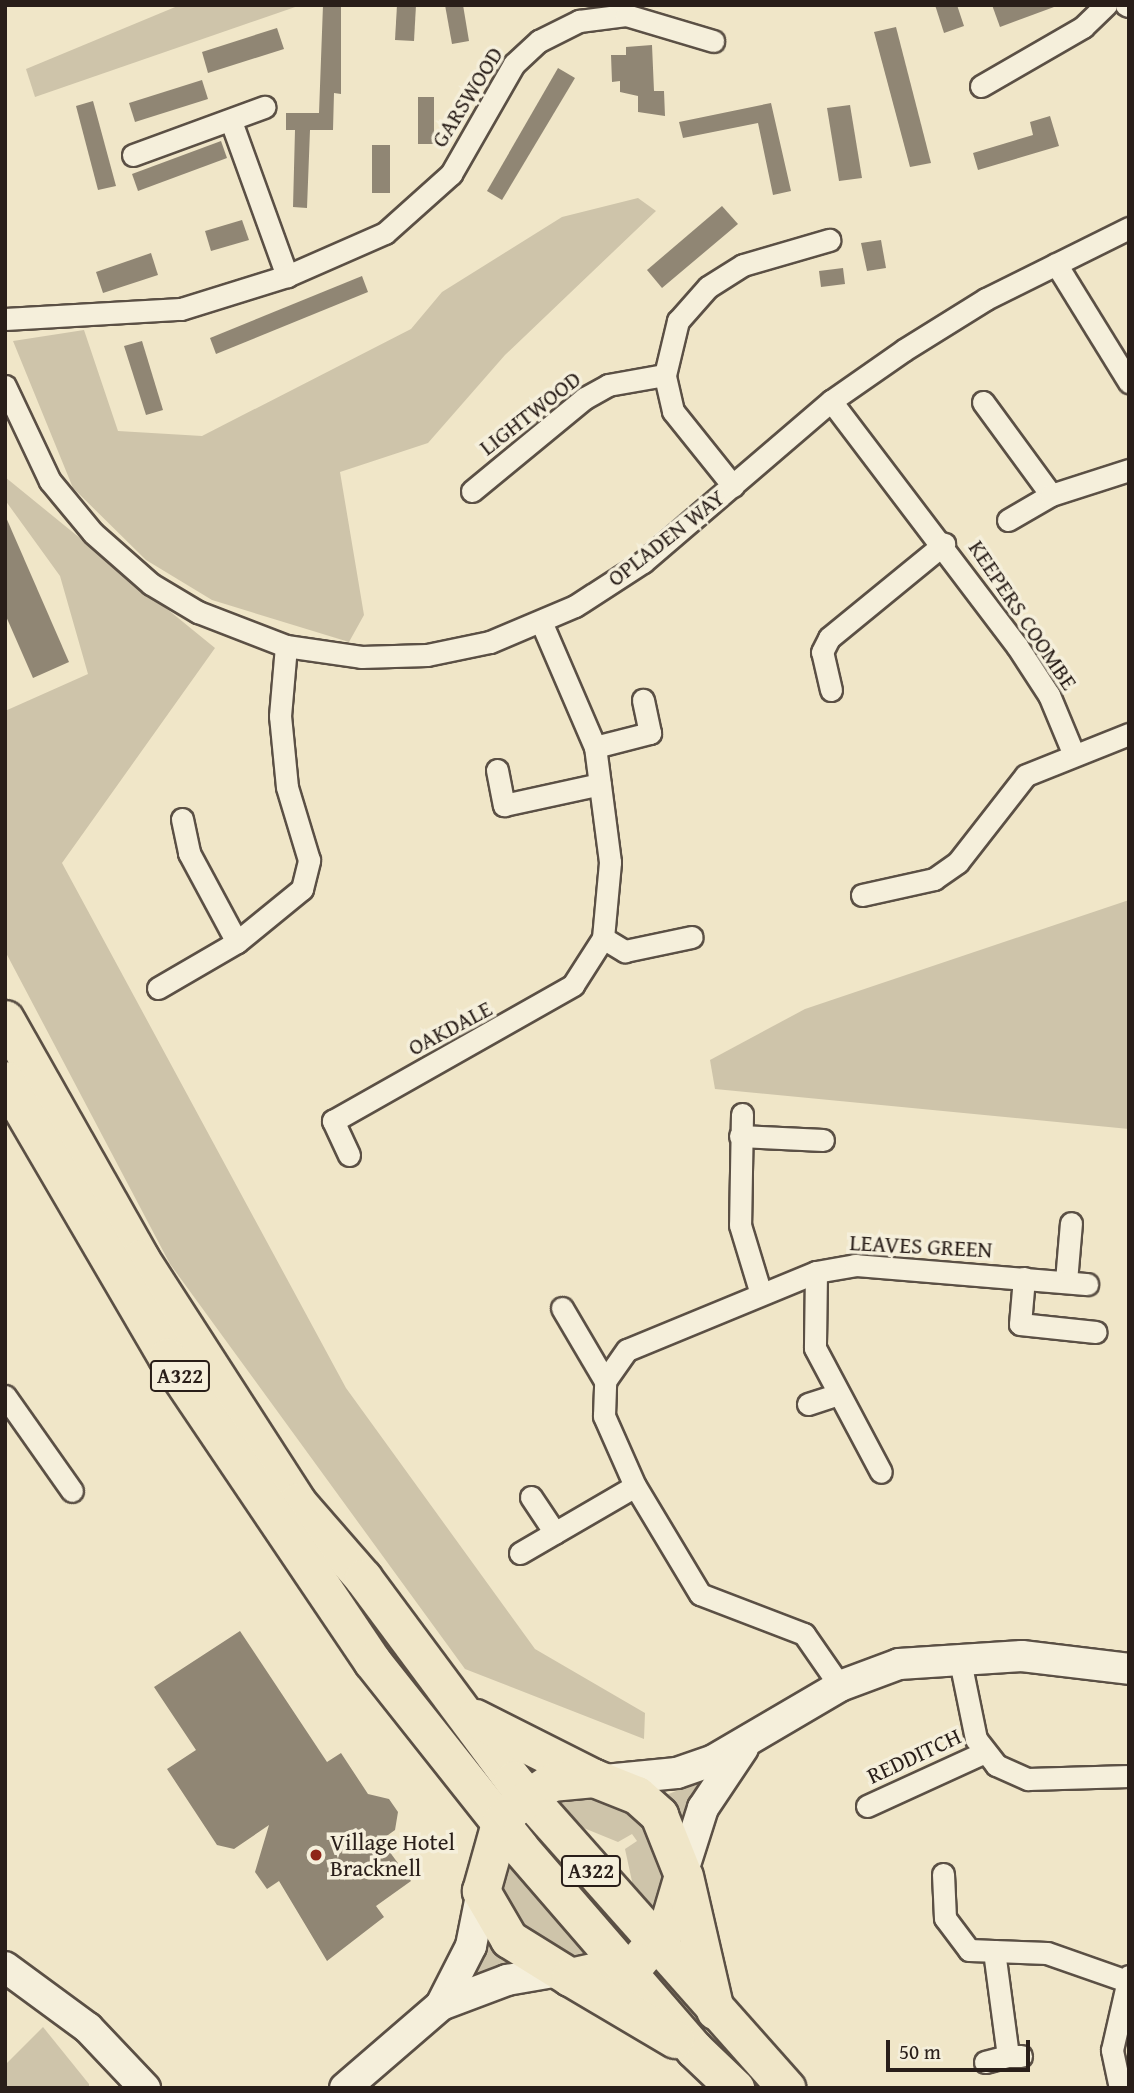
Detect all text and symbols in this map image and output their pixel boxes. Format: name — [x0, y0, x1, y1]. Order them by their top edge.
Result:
street label: GARSWOOD — [425, 42, 509, 152]
street label: LIGHTWOOD — [474, 365, 586, 461]
street label: OPLADEN WAY — [602, 484, 730, 592]
street label: KEEPERS COOMBE — [963, 535, 1083, 695]
street label: OAKDALE — [403, 994, 497, 1062]
street label: LEAVES GREEN — [849, 1228, 993, 1264]
road number: A322 — [148, 1358, 212, 1394]
street label: REDDITCH — [863, 1722, 965, 1790]
place label: Village Hotel Bracknell — [330, 1828, 455, 1882]
marker: Village Hotel Bracknell — [308, 1847, 324, 1863]
road number: A322 — [560, 1854, 622, 1888]
scale bar — [889, 2026, 1032, 2070]
text: 50 m — [899, 2036, 941, 2067]

